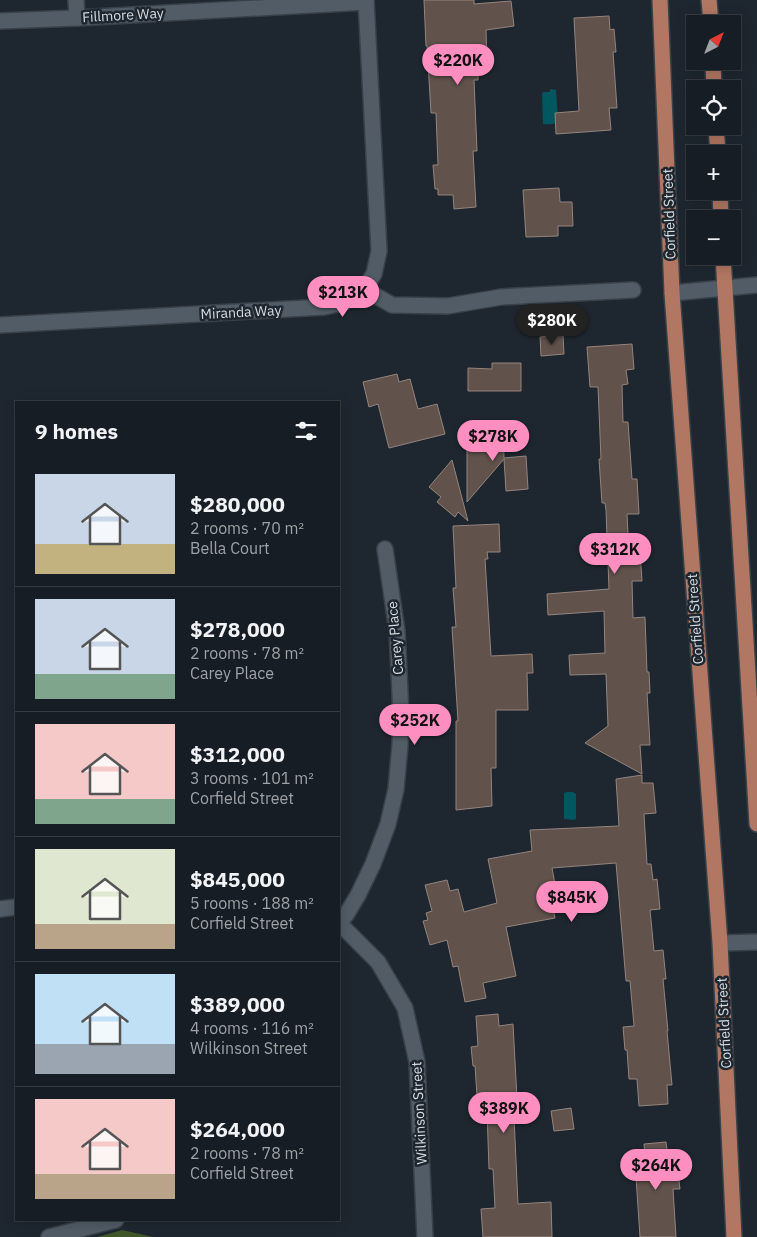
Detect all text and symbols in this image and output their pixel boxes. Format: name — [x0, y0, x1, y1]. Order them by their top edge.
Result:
street label: Fillmore Way — [82, 4, 164, 26]
north arrow — [686, 15, 741, 70]
map controls — [686, 15, 741, 265]
pin: $220K — [423, 44, 493, 86]
text: $220K — [433, 50, 483, 70]
button: locate — [686, 80, 741, 135]
button: + — [686, 145, 741, 200]
street label: Corfield Street — [658, 168, 680, 260]
button: − — [686, 210, 741, 265]
pin: $213K — [308, 276, 378, 318]
text: $213K — [318, 282, 368, 302]
street label: Miranda Way — [200, 301, 282, 323]
pin: $280K — [517, 304, 587, 346]
text: $280K — [527, 310, 577, 330]
text: 9 homes — [35, 417, 118, 445]
icon: filters — [292, 417, 320, 445]
pin: $278K — [458, 420, 528, 462]
text: $278K — [468, 426, 518, 446]
text: $280,000 — [190, 490, 285, 518]
icon: home — [75, 494, 135, 554]
text: 2 rooms · 70 m² — [190, 518, 304, 538]
pin: $312K — [580, 532, 650, 575]
text: Bella Court — [190, 538, 270, 558]
text: $312K — [590, 539, 640, 559]
street label: Corfield Street — [683, 573, 707, 665]
street label: Carey Place — [383, 600, 407, 675]
text: $278,000 — [190, 615, 285, 643]
icon: home — [75, 619, 135, 679]
text: 2 rooms · 78 m² — [190, 643, 304, 663]
text: Carey Place — [190, 663, 274, 683]
pin: $252K — [380, 704, 450, 746]
text: $252K — [390, 710, 440, 730]
text: $312,000 — [190, 740, 285, 768]
icon: home — [75, 744, 135, 804]
text: 3 rooms · 101 m² — [190, 768, 314, 788]
text: Corfield Street — [190, 788, 294, 808]
text: $845,000 — [190, 865, 285, 893]
icon: home — [75, 869, 135, 929]
pin: $845K — [537, 880, 607, 923]
text: $845K — [547, 887, 597, 907]
text: 5 rooms · 188 m² — [190, 893, 314, 913]
text: Corfield Street — [190, 913, 294, 933]
street label: Corfield Street — [713, 977, 735, 1069]
text: $389,000 — [190, 990, 285, 1018]
icon: home — [75, 994, 135, 1054]
text: 4 rooms · 116 m² — [190, 1018, 314, 1038]
text: Wilkinson Street — [190, 1038, 308, 1058]
street label: Wilkinson Street — [407, 1061, 431, 1165]
pin: $389K — [469, 1092, 539, 1134]
text: $389K — [479, 1098, 529, 1118]
text: $264,000 — [190, 1115, 285, 1143]
icon: home — [75, 1119, 135, 1179]
text: 2 rooms · 78 m² — [190, 1143, 304, 1163]
pin: $264K — [621, 1148, 691, 1191]
text: $264K — [631, 1155, 681, 1175]
text: Corfield Street — [190, 1163, 294, 1183]

